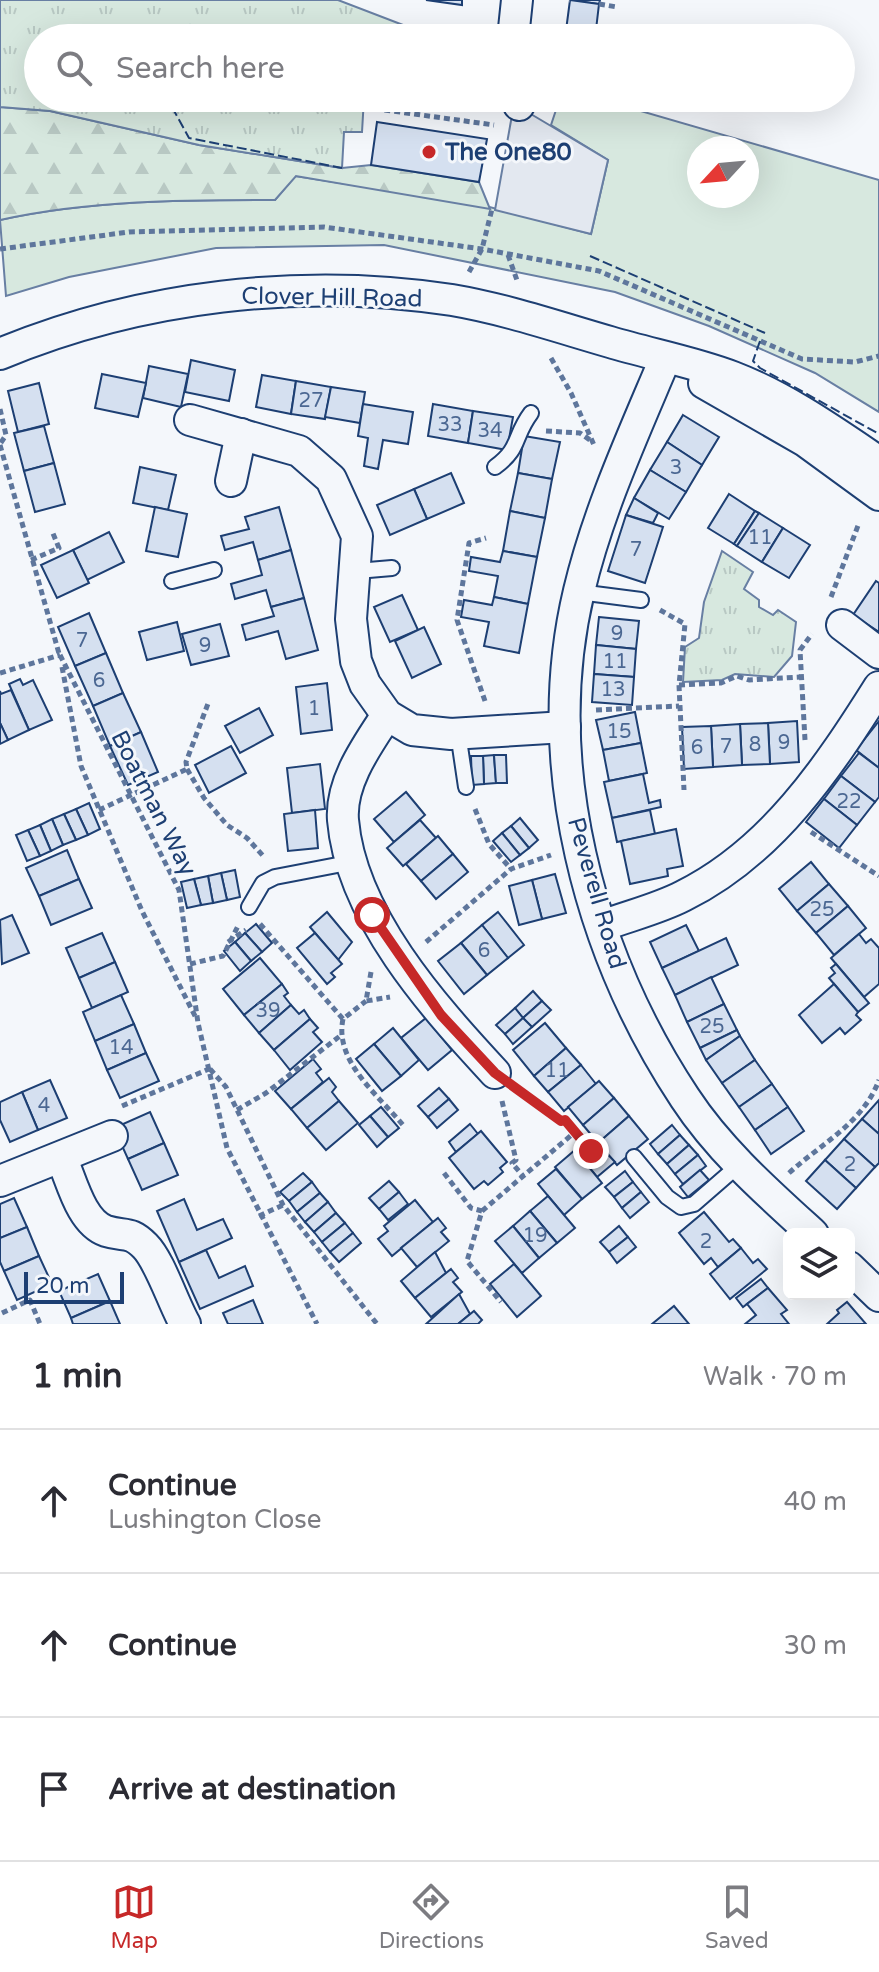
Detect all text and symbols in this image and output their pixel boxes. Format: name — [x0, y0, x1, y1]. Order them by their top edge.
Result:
search box — [24, 24, 855, 112]
icon: search — [52, 46, 96, 90]
text: Search here — [116, 50, 285, 87]
north arrow — [687, 136, 759, 208]
place label: The One80 — [444, 138, 572, 167]
marker: The One80 — [420, 143, 438, 161]
street label: Clover Hill Road — [241, 281, 423, 314]
house number: 27 — [298, 389, 324, 413]
house number: 33 — [437, 413, 463, 437]
house number: 34 — [477, 419, 503, 443]
house number: 3 — [670, 456, 682, 480]
house number: 11 — [747, 526, 773, 550]
house number: 7 — [630, 538, 642, 562]
house number: 9 — [611, 622, 623, 646]
house number: 7 — [76, 629, 88, 653]
house number: 9 — [199, 634, 211, 658]
house number: 11 — [602, 650, 628, 674]
house number: 6 — [93, 669, 105, 693]
house number: 13 — [600, 678, 626, 702]
house number: 1 — [308, 697, 320, 721]
house number: 15 — [606, 720, 632, 744]
street label: Boatman Way — [104, 726, 203, 881]
house number: 9 — [778, 731, 790, 755]
house number: 8 — [749, 733, 761, 757]
house number: 7 — [720, 735, 732, 759]
house number: 6 — [691, 736, 703, 760]
house number: 22 — [836, 790, 862, 814]
street label: Peverell Road — [561, 814, 632, 972]
route start — [354, 897, 390, 933]
house number: 25 — [809, 898, 835, 922]
house number: 6 — [478, 939, 490, 963]
house number: 39 — [255, 999, 281, 1023]
house number: 25 — [699, 1015, 725, 1039]
house number: 14 — [108, 1036, 134, 1060]
house number: 11 — [544, 1059, 570, 1083]
house number: 4 — [38, 1094, 50, 1118]
route end — [573, 1133, 609, 1169]
house number: 2 — [844, 1153, 856, 1177]
house number: 19 — [522, 1224, 548, 1248]
map controls — [783, 1228, 855, 1300]
button: layers — [783, 1228, 855, 1300]
house number: 2 — [700, 1230, 712, 1254]
scale bar — [24, 1268, 124, 1304]
text: 20 m — [36, 1273, 90, 1299]
text: 1 min — [32, 1356, 123, 1397]
text: Walk · 70 m — [703, 1361, 847, 1392]
text: Continue — [108, 1467, 237, 1504]
icon: ahead — [32, 1479, 76, 1523]
text: 40 m — [784, 1486, 847, 1517]
text: Lushington Close — [108, 1504, 322, 1535]
icon: ahead — [32, 1623, 76, 1667]
text: Continue — [108, 1627, 237, 1664]
text: 30 m — [784, 1630, 847, 1661]
icon: arrive — [32, 1767, 76, 1811]
text: Arrive at destination — [108, 1771, 396, 1808]
tab: Map — [110, 1880, 158, 1954]
tab: Directions — [379, 1880, 484, 1954]
tab: Saved — [705, 1880, 769, 1954]

